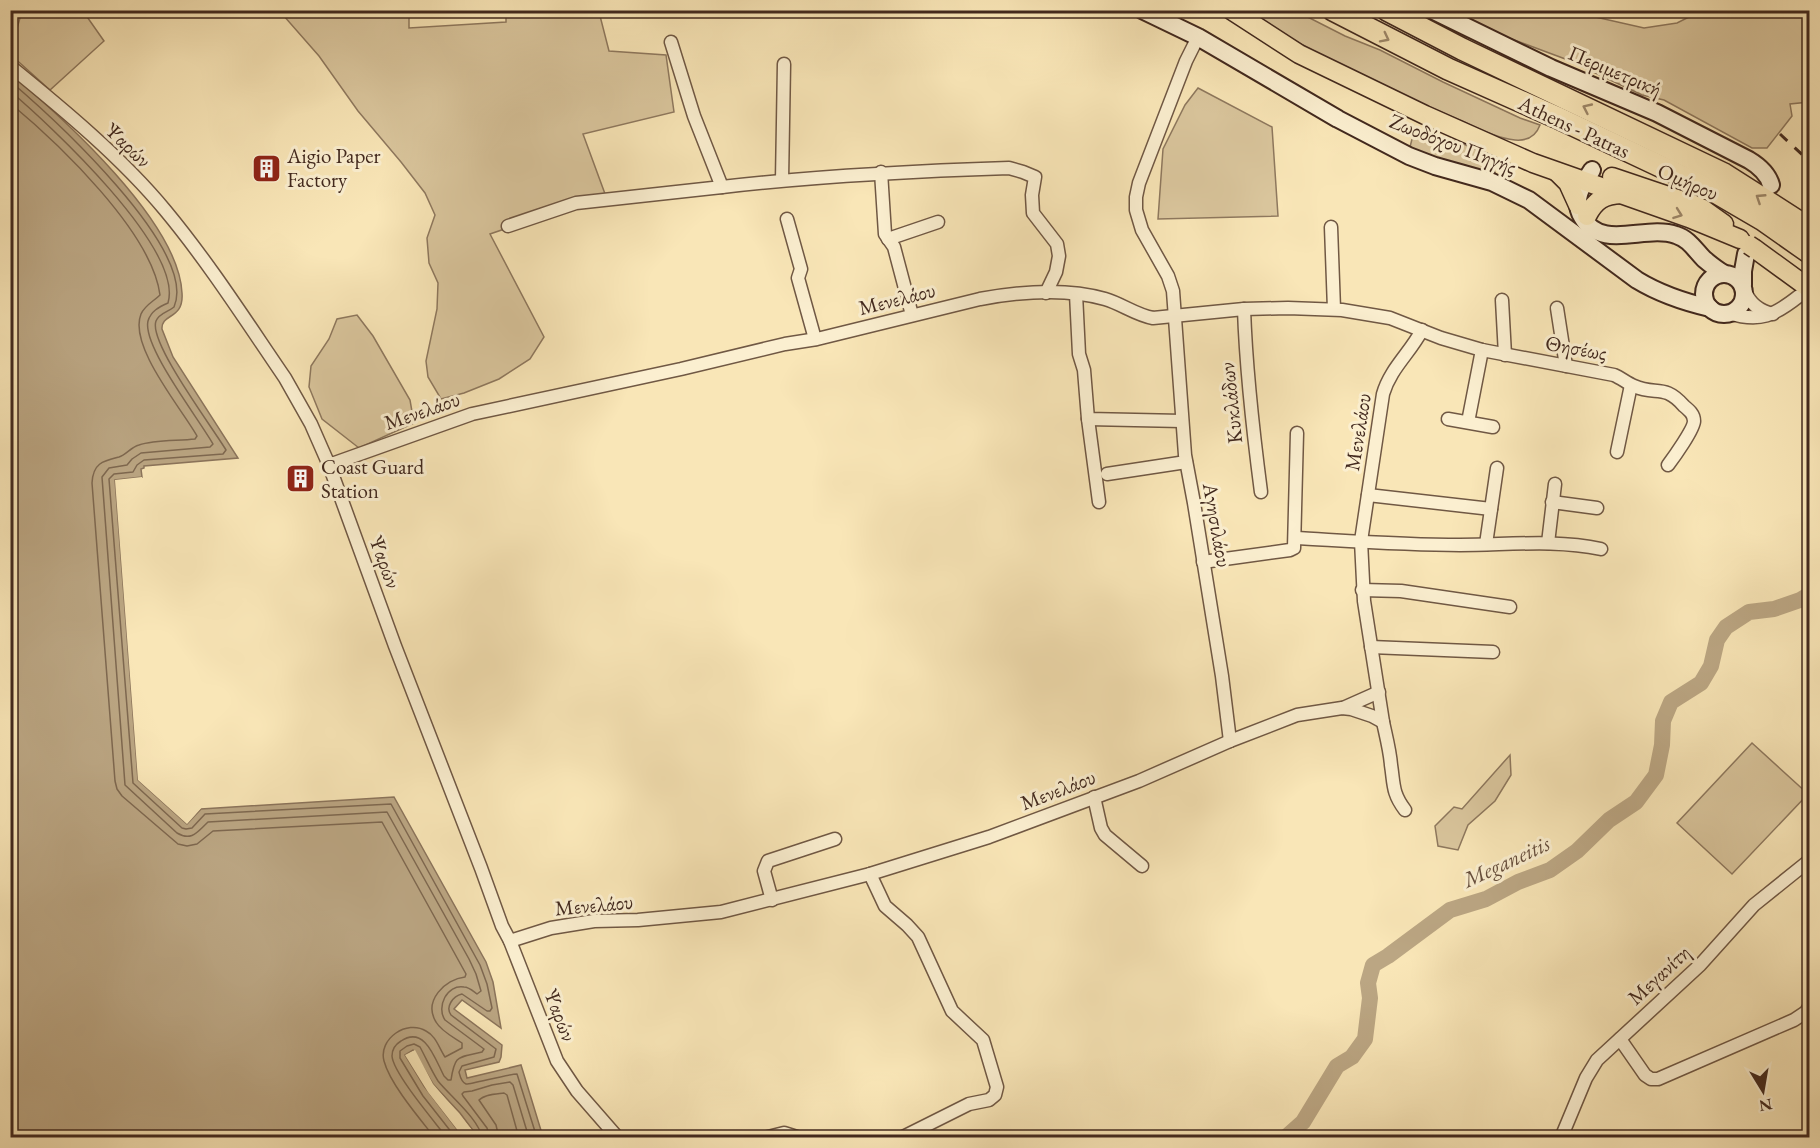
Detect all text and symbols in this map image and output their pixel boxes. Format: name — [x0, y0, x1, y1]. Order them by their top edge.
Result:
one-way arrow — [1378, 30, 1389, 42]
street label: Περιμετρική — [1564, 39, 1666, 102]
street label: Athens - Patras — [1513, 89, 1634, 164]
one-way arrow — [1583, 103, 1594, 115]
street label: Ζωοδόχου Πηγής — [1386, 107, 1521, 180]
street label: Ψαρών — [99, 116, 157, 173]
place label: Aigio Paper Factory — [286, 142, 381, 193]
building icon: Aigio Paper Factory — [250, 152, 282, 184]
street label: Ομήρου — [1654, 157, 1723, 206]
one-way arrow — [1756, 194, 1767, 205]
one-way arrow — [1672, 206, 1682, 219]
street label: Μενελάου — [856, 276, 938, 321]
street label: Θησέως — [1543, 329, 1609, 366]
street label: Κυκλάδων — [1213, 361, 1248, 445]
street label: Μενελάου — [380, 385, 463, 436]
street label: Μενελάου — [1338, 391, 1377, 473]
place label: Coast Guard Station — [321, 453, 425, 504]
building icon: Coast Guard Station — [284, 463, 316, 495]
street label: Αγησιλάου — [1197, 480, 1238, 569]
street label: Ψαρών — [363, 532, 407, 592]
street label: Μενελάου — [1016, 763, 1099, 816]
water label: Meganeitis — [1456, 828, 1555, 895]
street label: Μενελάου — [554, 888, 634, 921]
street label: Μεγανίτη — [1622, 939, 1696, 1011]
street label: Ψαρών — [538, 985, 583, 1045]
north arrow — [1733, 1061, 1793, 1121]
text: N — [1757, 1094, 1774, 1117]

